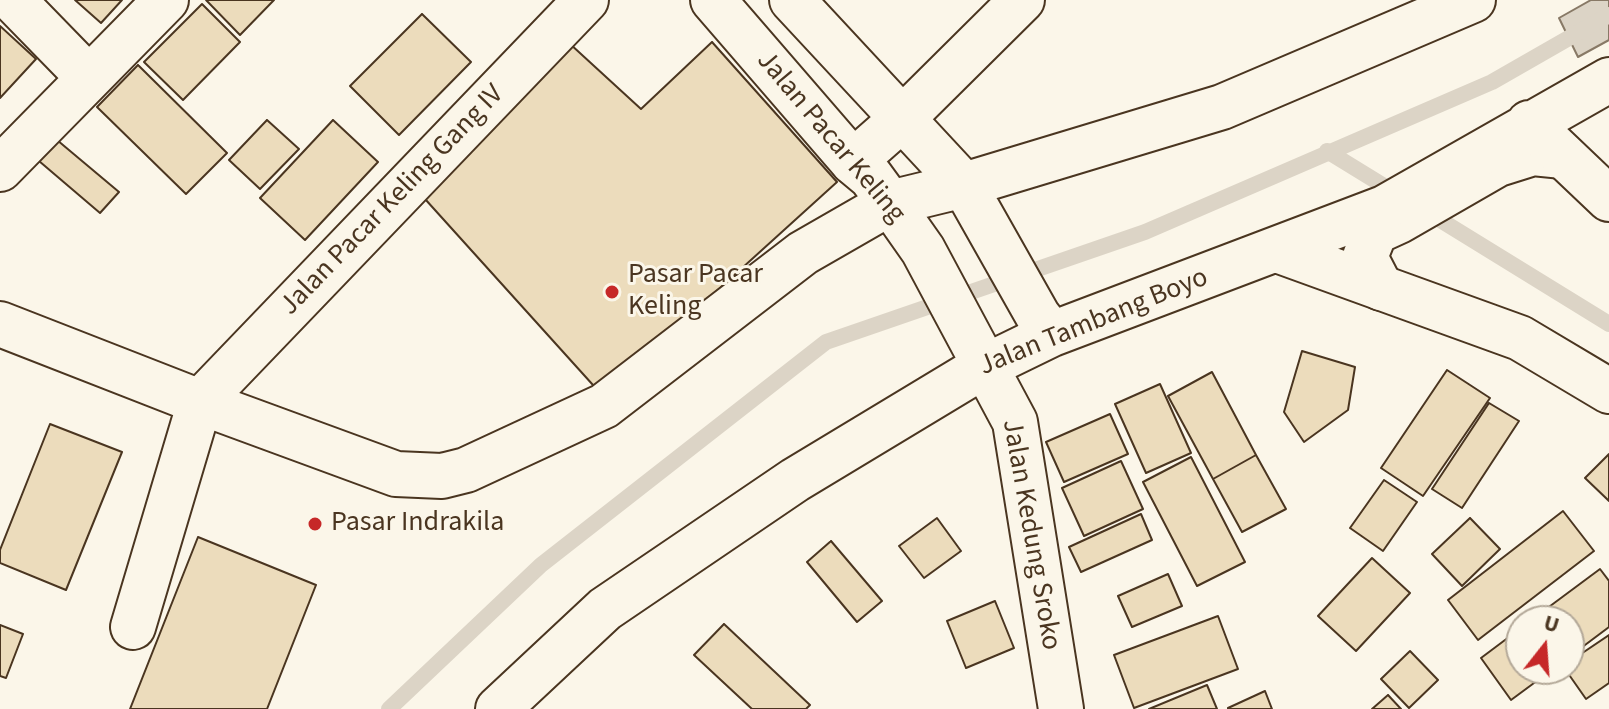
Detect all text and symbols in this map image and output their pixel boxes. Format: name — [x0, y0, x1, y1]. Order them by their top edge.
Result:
street label: Jalan Pacar Keling — [748, 45, 912, 231]
street label: Jalan Pacar Keling Gang IV — [274, 79, 512, 323]
place label: Pasar Pacar Keling — [628, 259, 763, 325]
street label: Jalan Tambang Boyo — [975, 262, 1213, 384]
marker: Pasar Pacar Keling — [603, 283, 621, 301]
street label: Jalan Kedung Sroko — [993, 417, 1067, 653]
place label: Pasar Indrakila — [331, 507, 504, 541]
marker: Pasar Indrakila — [306, 515, 324, 533]
north arrow — [1505, 605, 1585, 685]
text: U — [1540, 607, 1563, 641]

